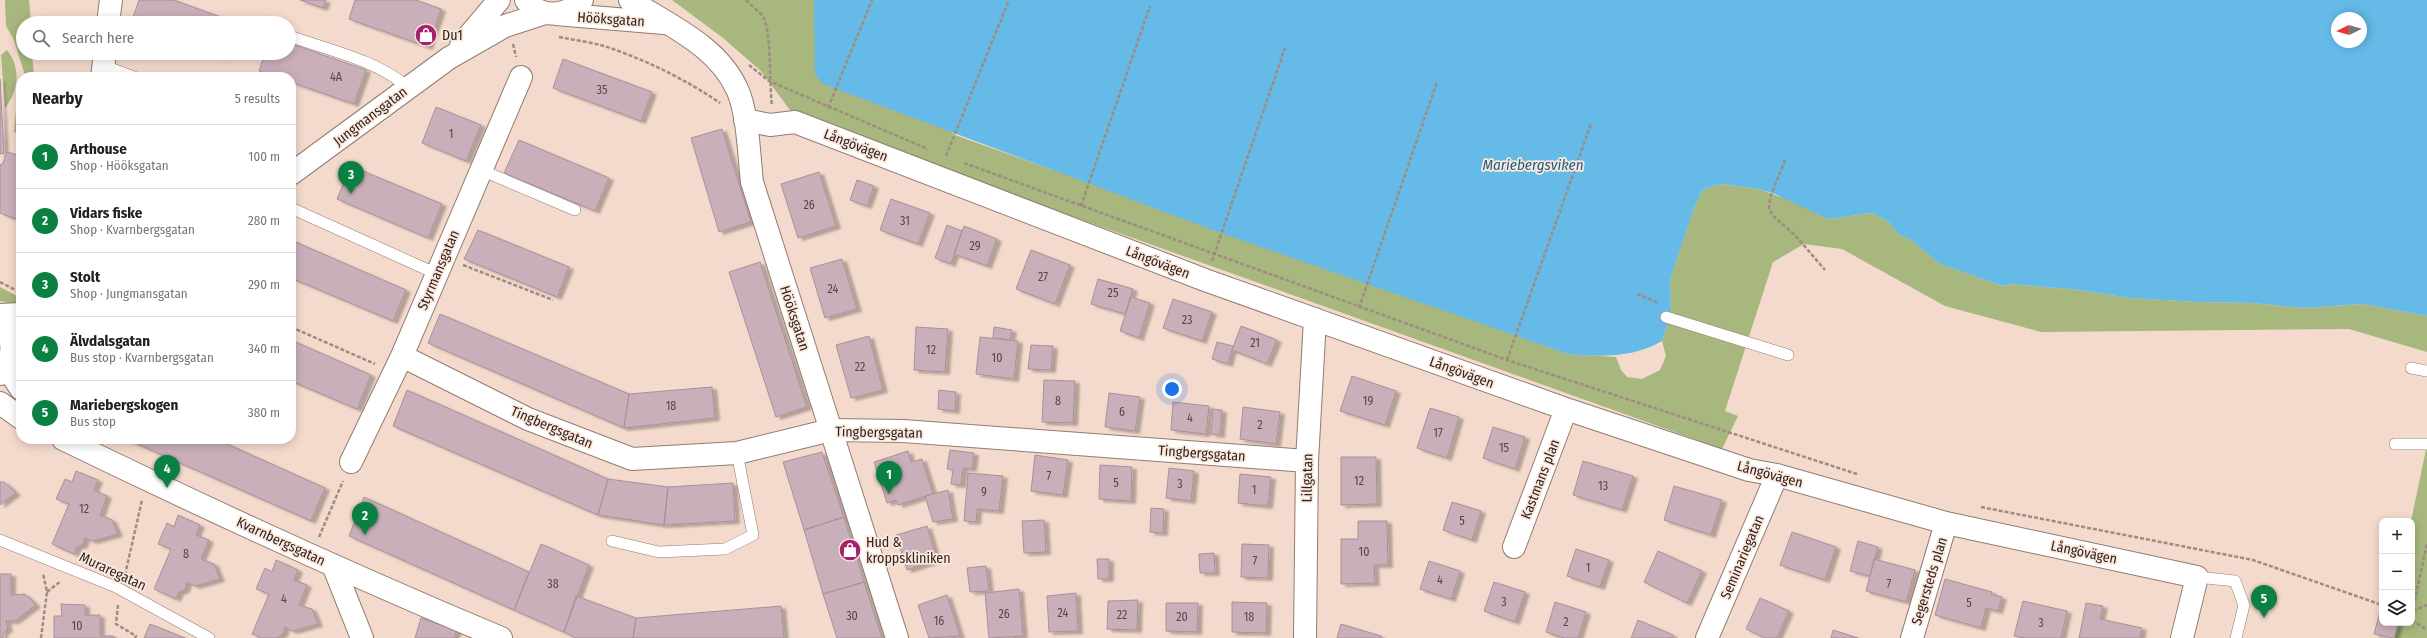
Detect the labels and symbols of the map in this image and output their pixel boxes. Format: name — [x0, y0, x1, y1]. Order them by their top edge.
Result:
street label: Hööksgatan — [577, 9, 645, 30]
north arrow — [2331, 12, 2367, 48]
shop icon: Du1 — [413, 22, 439, 48]
place label: Du1 — [442, 27, 463, 44]
house number: 4A — [330, 70, 343, 84]
street label: Jungmansgatan — [330, 83, 411, 150]
house number: 35 — [597, 83, 608, 97]
street label: Långövägen — [821, 125, 890, 165]
house number: 1 — [449, 127, 453, 141]
water label: Mariebergsviken — [1482, 156, 1584, 174]
pin: 3 — [338, 161, 364, 194]
house number: 26 — [803, 198, 815, 212]
house number: 31 — [900, 214, 910, 228]
street label: Styrmansgatan — [414, 228, 463, 313]
house number: 29 — [969, 239, 981, 253]
street label: Långövägen — [1123, 242, 1192, 282]
house number: 27 — [1038, 270, 1048, 284]
house number: 24 — [828, 282, 839, 296]
street label: Hööksgatan — [776, 283, 813, 353]
house number: 25 — [1108, 286, 1119, 300]
house number: 23 — [1182, 313, 1192, 327]
house number: 21 — [1250, 336, 1260, 350]
house number: 12 — [926, 343, 936, 357]
house number: 10 — [992, 351, 1002, 365]
street label: Långövägen — [1427, 353, 1496, 392]
house number: 22 — [855, 360, 865, 374]
your location — [1162, 379, 1182, 399]
house number: 8 — [1055, 394, 1061, 408]
house number: 19 — [1363, 394, 1373, 408]
house number: 18 — [666, 399, 676, 413]
street label: Tingbergsgatan — [508, 403, 595, 452]
house number: 6 — [1119, 405, 1125, 419]
house number: 4 — [1187, 411, 1193, 425]
house number: 2 — [1257, 418, 1263, 432]
street label: Tingbergsgatan — [835, 423, 923, 442]
house number: 17 — [1433, 426, 1443, 440]
street label: Kastmans plan — [1517, 437, 1563, 522]
house number: 15 — [1499, 441, 1510, 455]
street label: Tingbergsgatan — [1158, 442, 1246, 465]
street label: Lillgatan — [1299, 453, 1316, 503]
pin: 4 — [154, 455, 180, 488]
street label: Långövägen — [1735, 458, 1805, 491]
pin: 1 — [876, 461, 902, 494]
house number: 7 — [1047, 469, 1052, 483]
house number: 12 — [1354, 474, 1364, 488]
house number: 5 — [1113, 476, 1119, 490]
house number: 3 — [1177, 477, 1183, 491]
house number: 13 — [1598, 479, 1608, 493]
house number: 1 — [1252, 483, 1256, 497]
house number: 9 — [981, 485, 987, 499]
house number: 12 — [79, 502, 89, 516]
pin: 2 — [352, 502, 378, 535]
street label: Kvarnbergsgatan — [234, 513, 328, 569]
street label: Seminariegatan — [1717, 513, 1768, 602]
house number: 5 — [1459, 514, 1465, 528]
place label: Hud & kroppskliniken — [866, 534, 951, 567]
street label: Segersteds plan — [1908, 535, 1951, 627]
shop icon: Hud & kroppskliniken — [837, 537, 863, 563]
street label: Långövägen — [2049, 537, 2119, 568]
house number: 10 — [1359, 545, 1369, 559]
house number: 8 — [183, 547, 189, 561]
street label: Muraregatan — [77, 549, 149, 594]
house number: 7 — [1253, 554, 1258, 568]
house number: 1 — [1586, 561, 1590, 575]
house number: 4 — [1437, 573, 1443, 587]
house number: 38 — [547, 577, 559, 591]
house number: 7 — [1887, 577, 1892, 591]
pin: 5 — [2251, 585, 2277, 618]
house number: 4 — [281, 592, 287, 606]
house number: 3 — [1501, 595, 1507, 609]
house number: 5 — [1966, 596, 1972, 610]
house number: 24 — [1058, 606, 1069, 620]
house number: 26 — [998, 607, 1010, 621]
house number: 22 — [1117, 608, 1127, 622]
house number: 30 — [846, 609, 858, 623]
house number: 20 — [1176, 610, 1188, 624]
house number: 18 — [1244, 610, 1254, 624]
house number: 16 — [934, 614, 944, 628]
house number: 2 — [1563, 615, 1569, 629]
house number: 3 — [2038, 616, 2044, 630]
house number: 10 — [72, 619, 82, 633]

